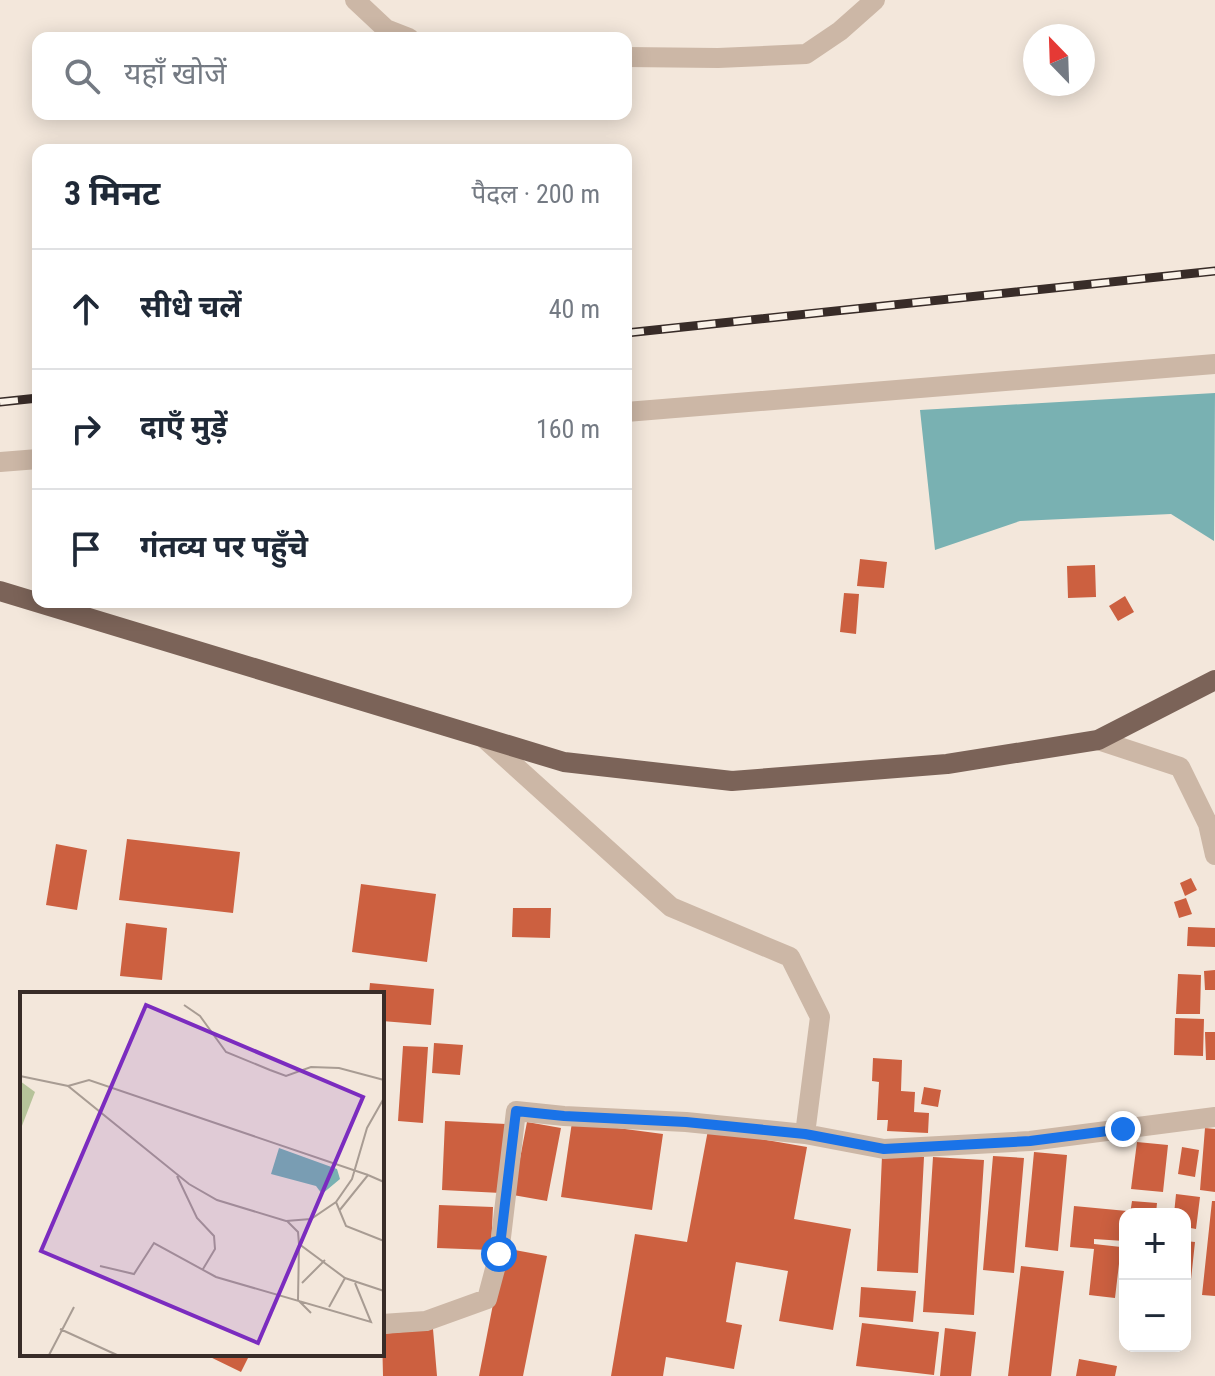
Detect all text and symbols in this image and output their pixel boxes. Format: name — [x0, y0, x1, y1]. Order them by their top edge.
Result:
north arrow — [1023, 24, 1095, 96]
search box — [32, 32, 632, 120]
icon: search — [60, 54, 104, 98]
text: यहाँ खोजें — [124, 56, 227, 91]
text: 3 मिनट — [64, 173, 160, 213]
text: पैदल · 200 m — [471, 179, 600, 209]
icon: ahead — [64, 287, 108, 331]
text: सीधे चलें — [140, 289, 241, 324]
text: 40 m — [549, 294, 600, 324]
icon: right — [64, 407, 108, 451]
text: दाएँ मुड़ें — [140, 409, 227, 444]
text: 160 m — [536, 414, 600, 444]
icon: arrive — [64, 527, 108, 571]
text: गंतव्य पर पहुँचे — [140, 529, 308, 564]
inset map — [20, 992, 384, 1356]
route end — [1105, 1111, 1141, 1147]
map controls — [1119, 1208, 1191, 1352]
button: + — [1119, 1208, 1191, 1280]
route start — [481, 1236, 517, 1272]
button: − — [1119, 1280, 1191, 1352]

